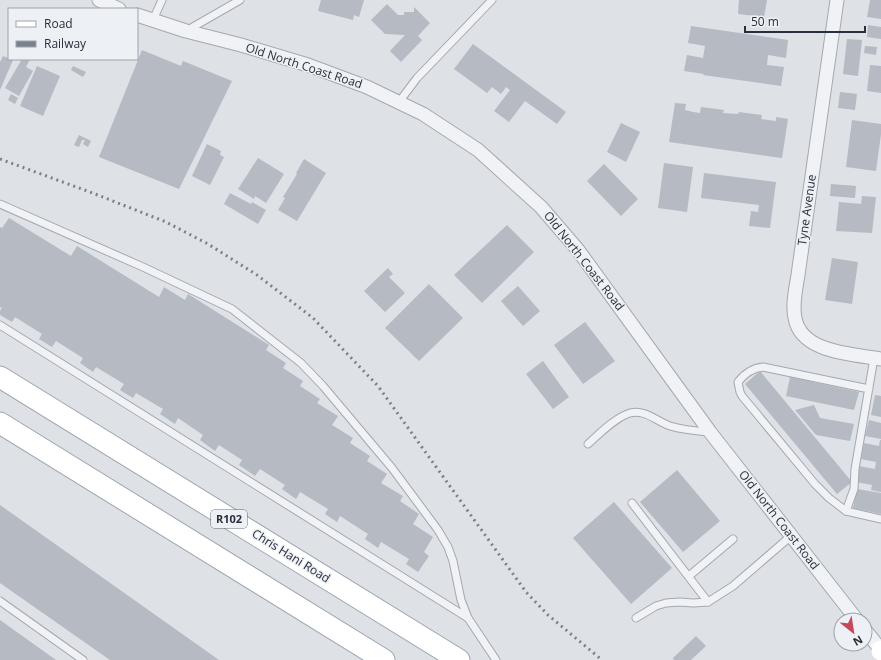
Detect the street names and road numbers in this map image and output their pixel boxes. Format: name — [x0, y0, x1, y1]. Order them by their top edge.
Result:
street label: Old North Coast Road — [244, 39, 365, 92]
street label: Tyne Avenue — [793, 173, 820, 247]
street label: Old North Coast Road — [540, 207, 629, 314]
street label: Old North Coast Road — [735, 466, 824, 573]
road number: R102 — [211, 510, 247, 528]
street label: Chris Hani Road — [249, 525, 334, 586]

